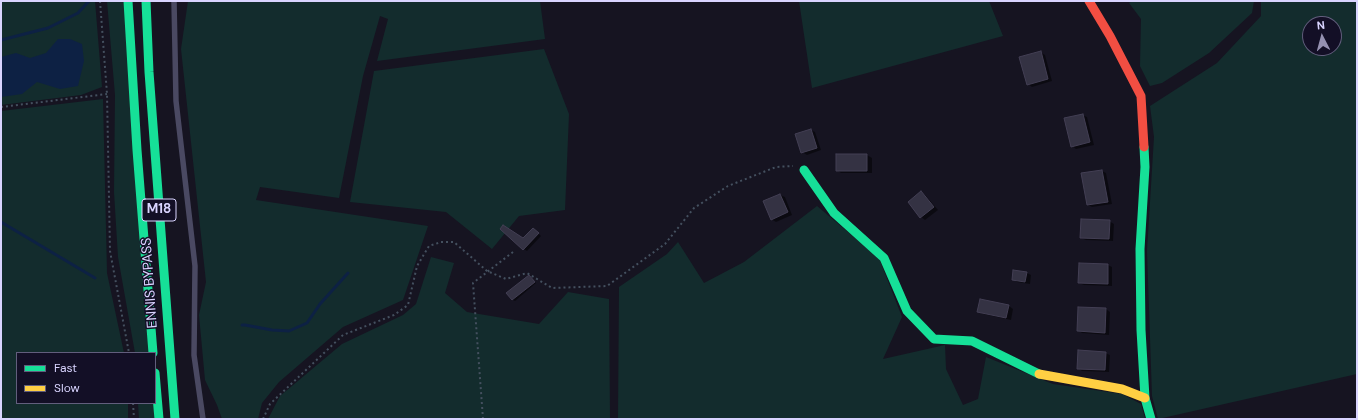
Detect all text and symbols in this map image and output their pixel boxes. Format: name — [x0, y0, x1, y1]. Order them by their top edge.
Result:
north arrow — [1302, 16, 1342, 56]
text: N — [1316, 18, 1326, 32]
road number: M18 — [142, 199, 176, 221]
street label: ENNIS BYPASS — [138, 237, 162, 329]
legend — [16, 352, 156, 404]
text: Fast — [54, 360, 77, 376]
text: Slow — [54, 380, 80, 396]

